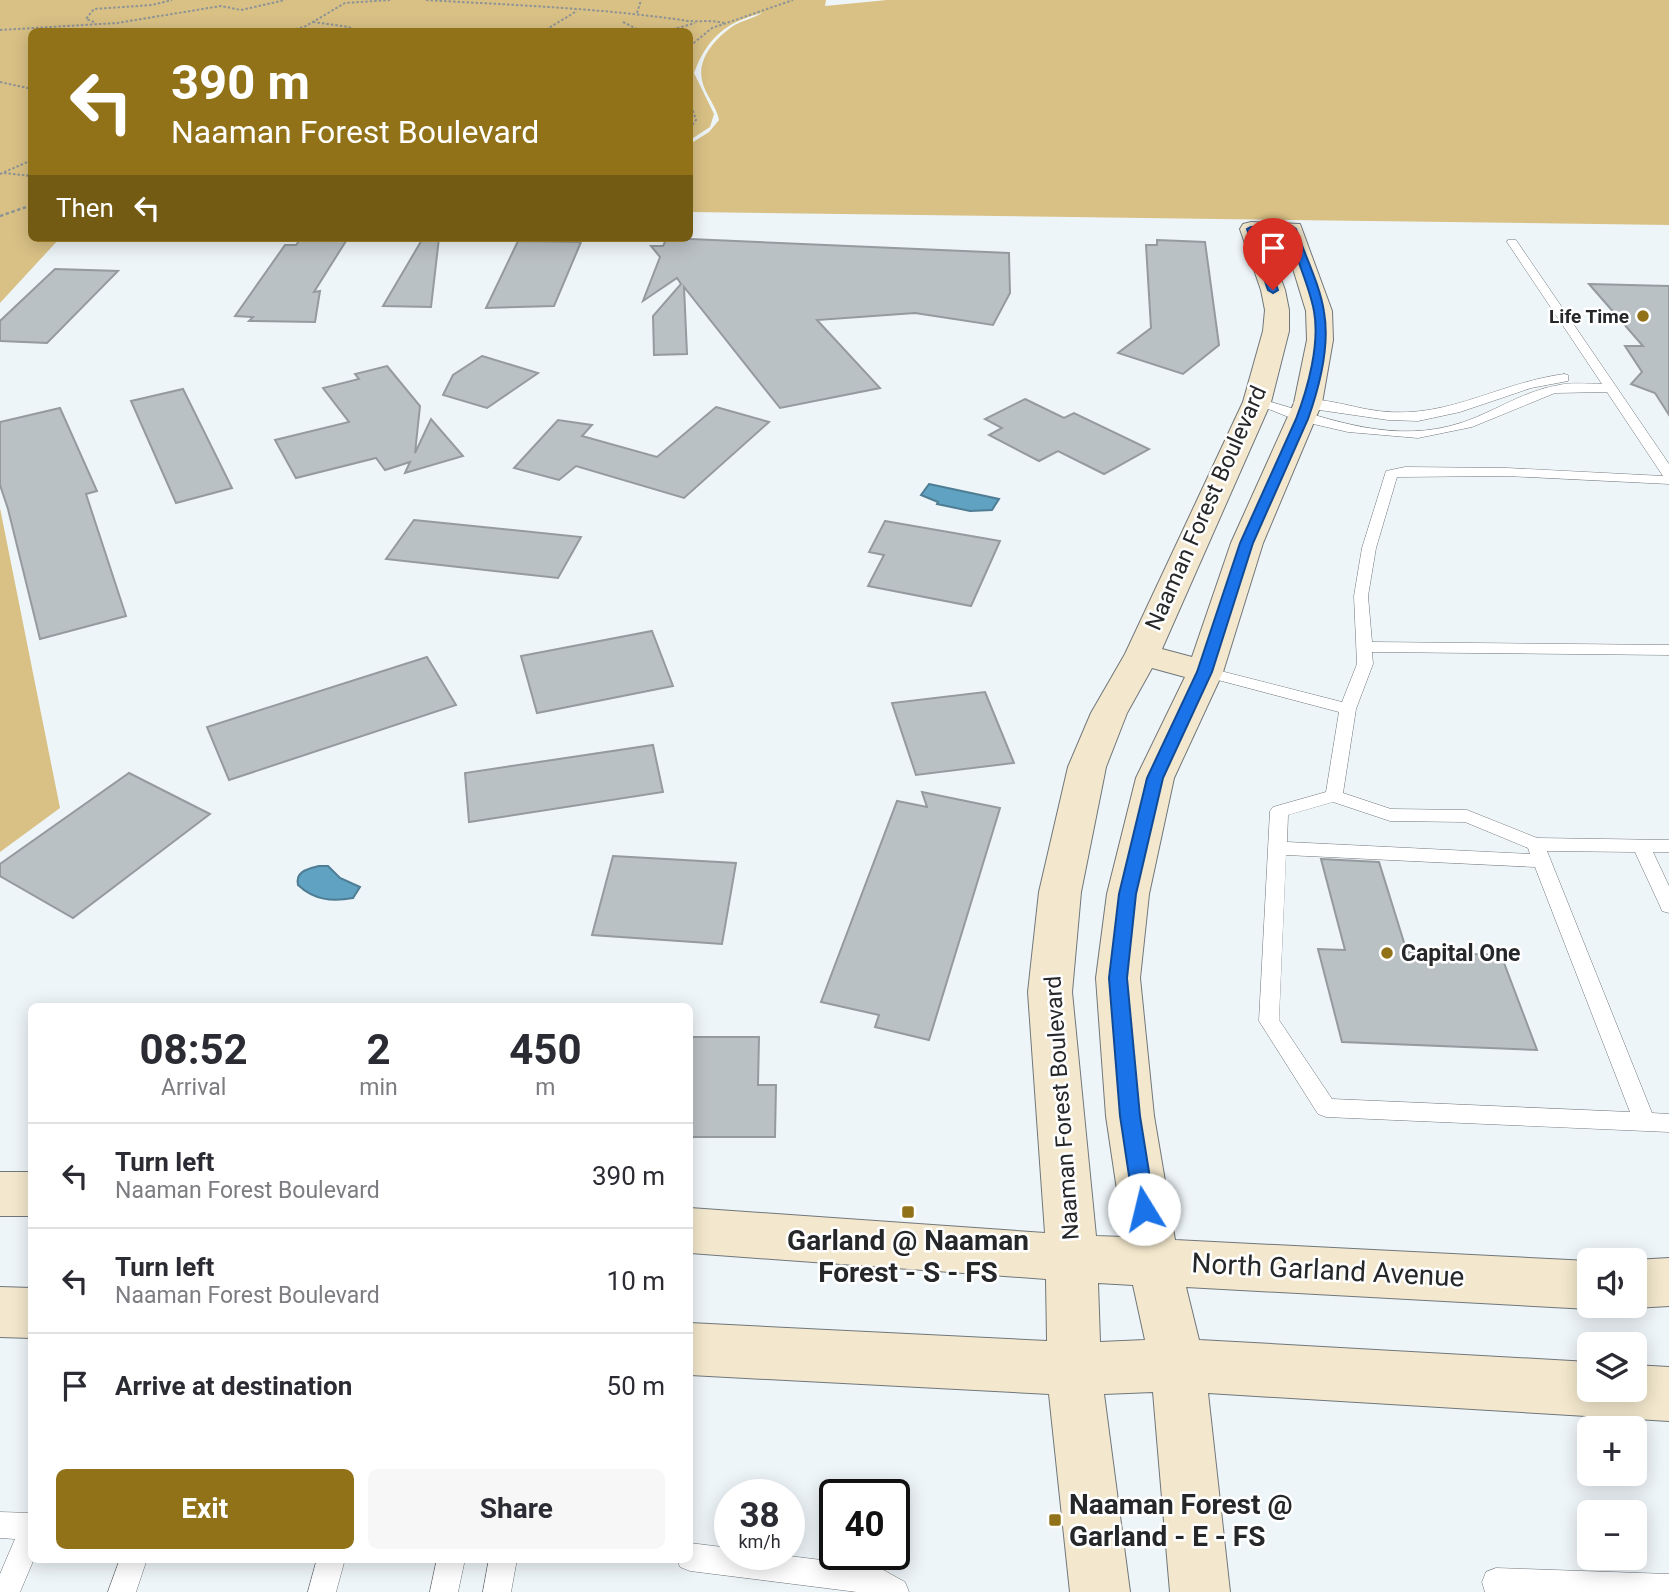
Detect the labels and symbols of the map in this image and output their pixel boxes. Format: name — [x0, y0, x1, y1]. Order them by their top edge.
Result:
pin — [1243, 218, 1303, 290]
place label: Life Time — [1549, 305, 1629, 328]
marker: Life Time — [1635, 308, 1651, 324]
street label: Naaman Forest Boulevard — [1140, 382, 1272, 634]
place label: Capital One — [1401, 940, 1520, 967]
marker: Capital One — [1379, 945, 1395, 961]
street label: Naaman Forest Boulevard — [1039, 975, 1085, 1241]
position arrow — [1107, 1172, 1181, 1246]
marker: Garland @ Naaman Forest - S - FS — [900, 1204, 916, 1220]
place label: Garland @ Naaman Forest - S - FS — [787, 1224, 1029, 1289]
street label: North Garland Avenue — [1191, 1246, 1465, 1294]
speed limit sign: 40 — [819, 1479, 910, 1570]
place label: Naaman Forest @ Garland - E - FS — [1069, 1488, 1293, 1553]
marker: Naaman Forest @ Garland - E - FS — [1047, 1512, 1063, 1528]

